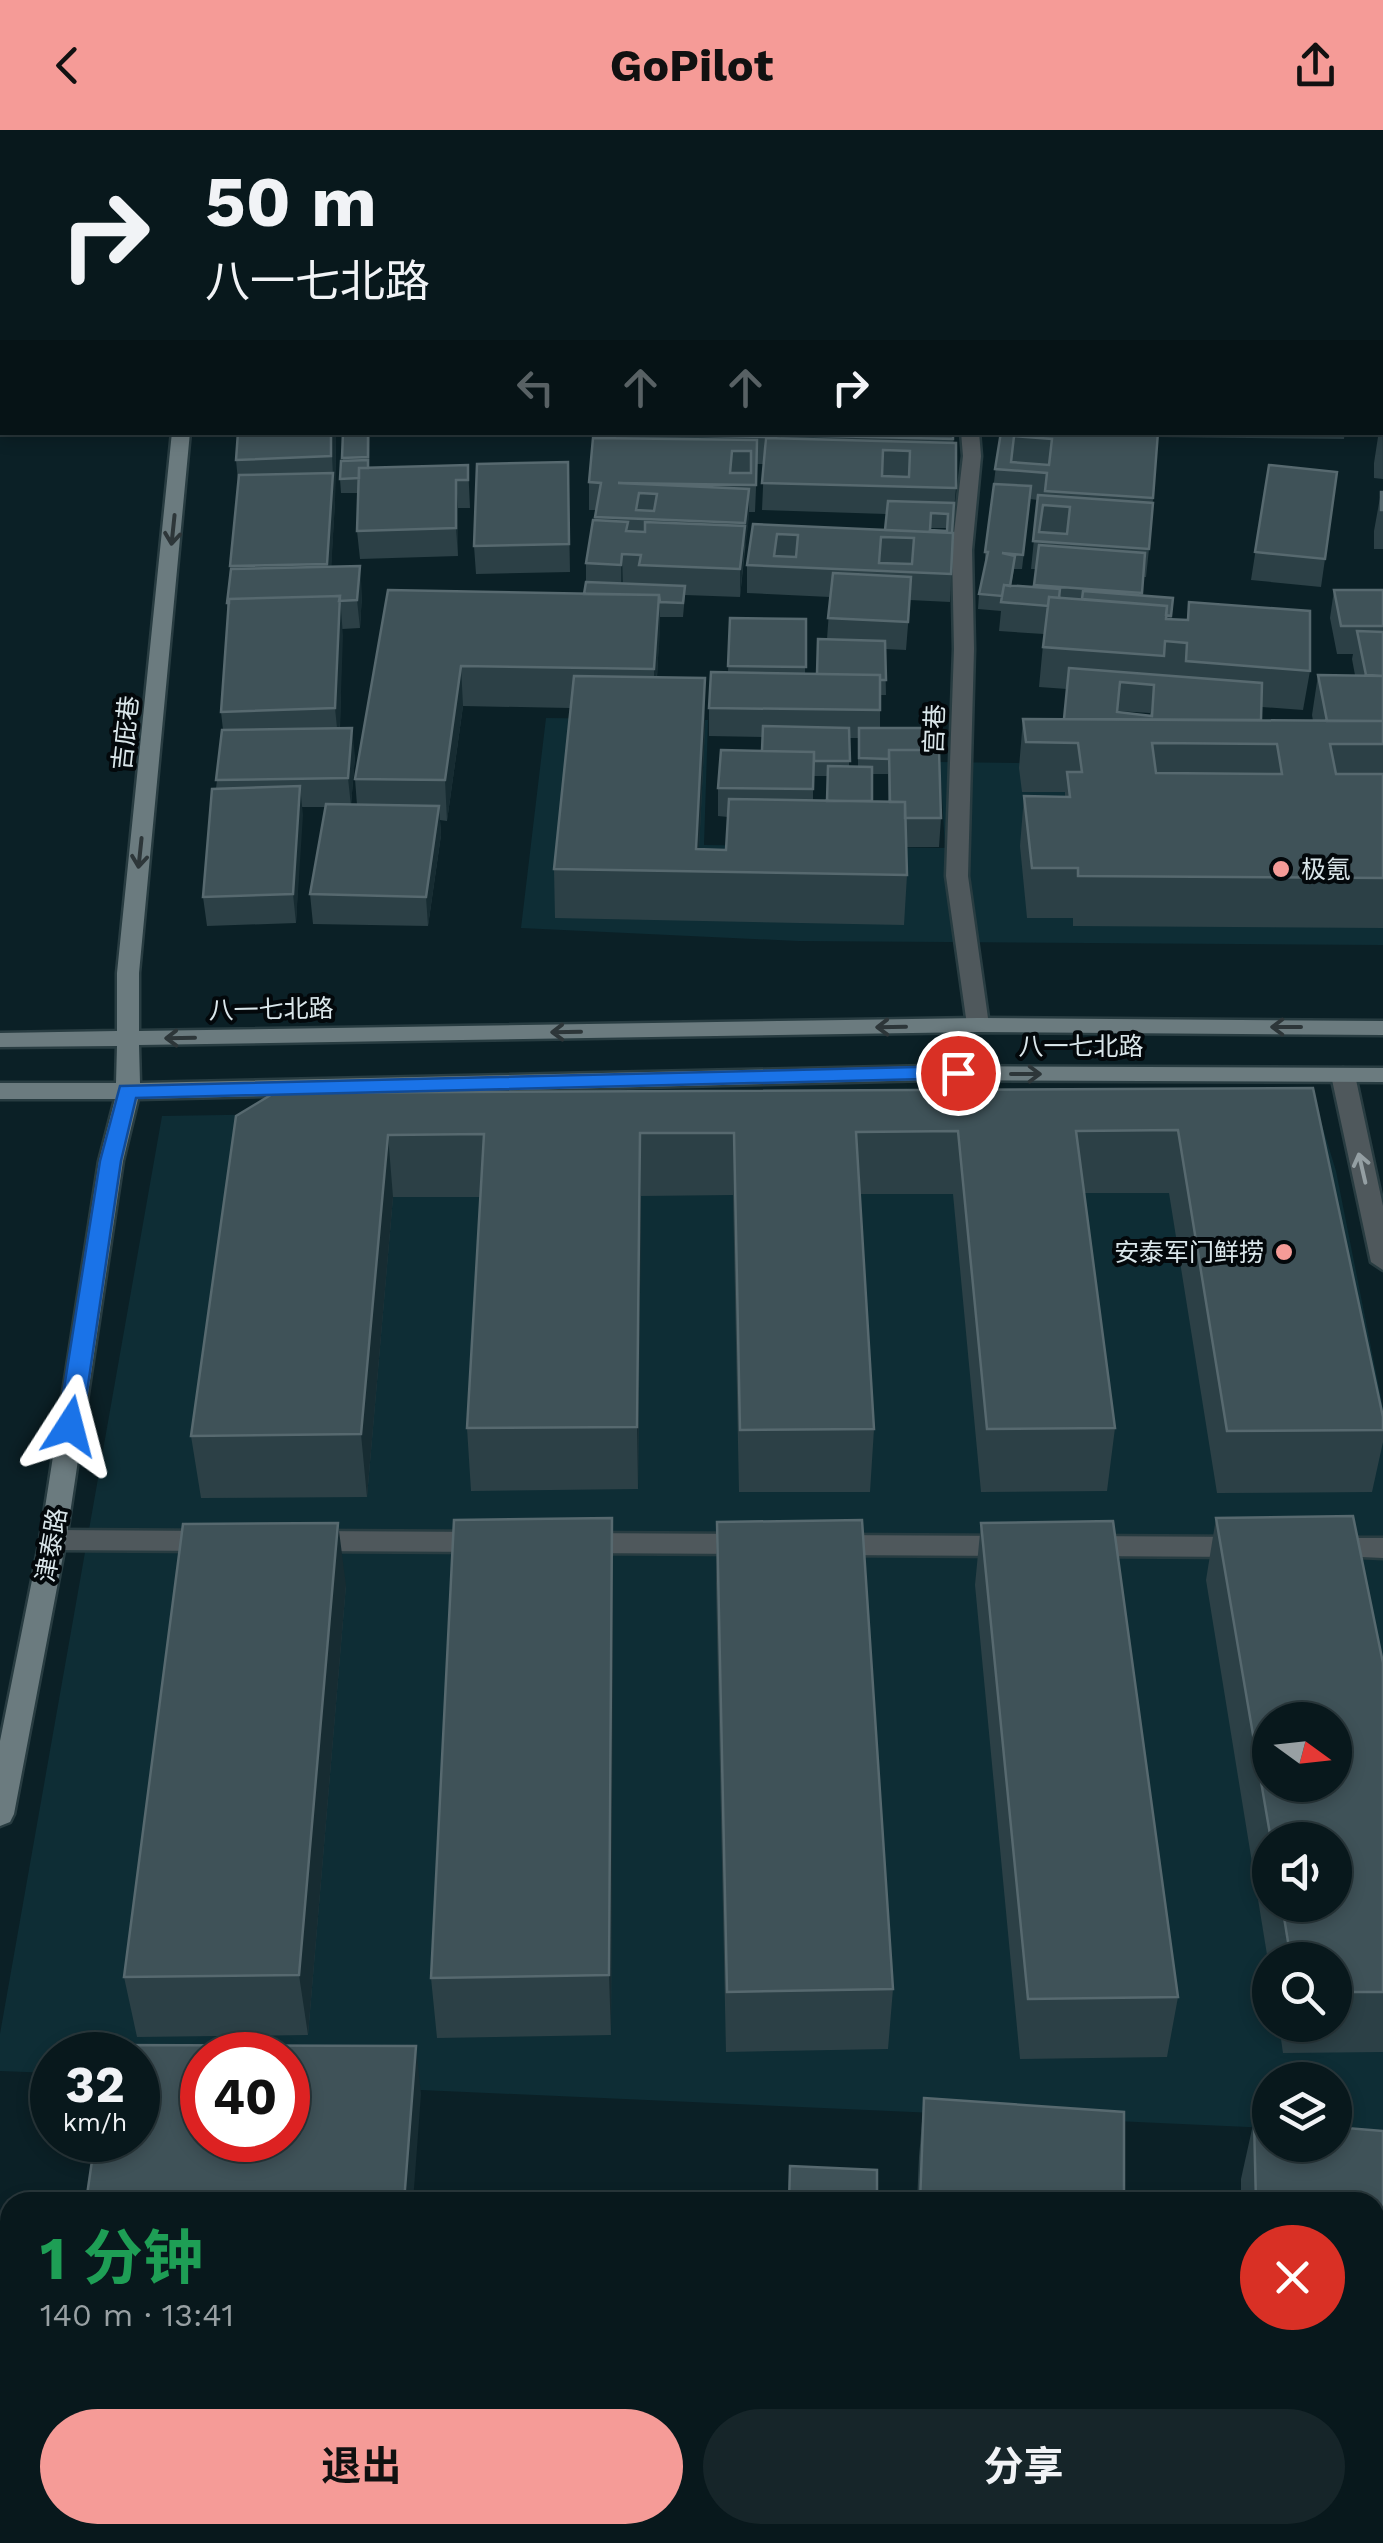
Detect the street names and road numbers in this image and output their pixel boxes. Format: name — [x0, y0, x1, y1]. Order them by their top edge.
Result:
street label: 吉庇巷 — [107, 694, 144, 772]
street label: 宫巷 — [919, 704, 950, 755]
street label: 八一七北路 — [208, 994, 334, 1025]
street label: 八一七北路 — [1018, 1032, 1144, 1061]
street label: 津泰路 — [31, 1506, 72, 1585]

